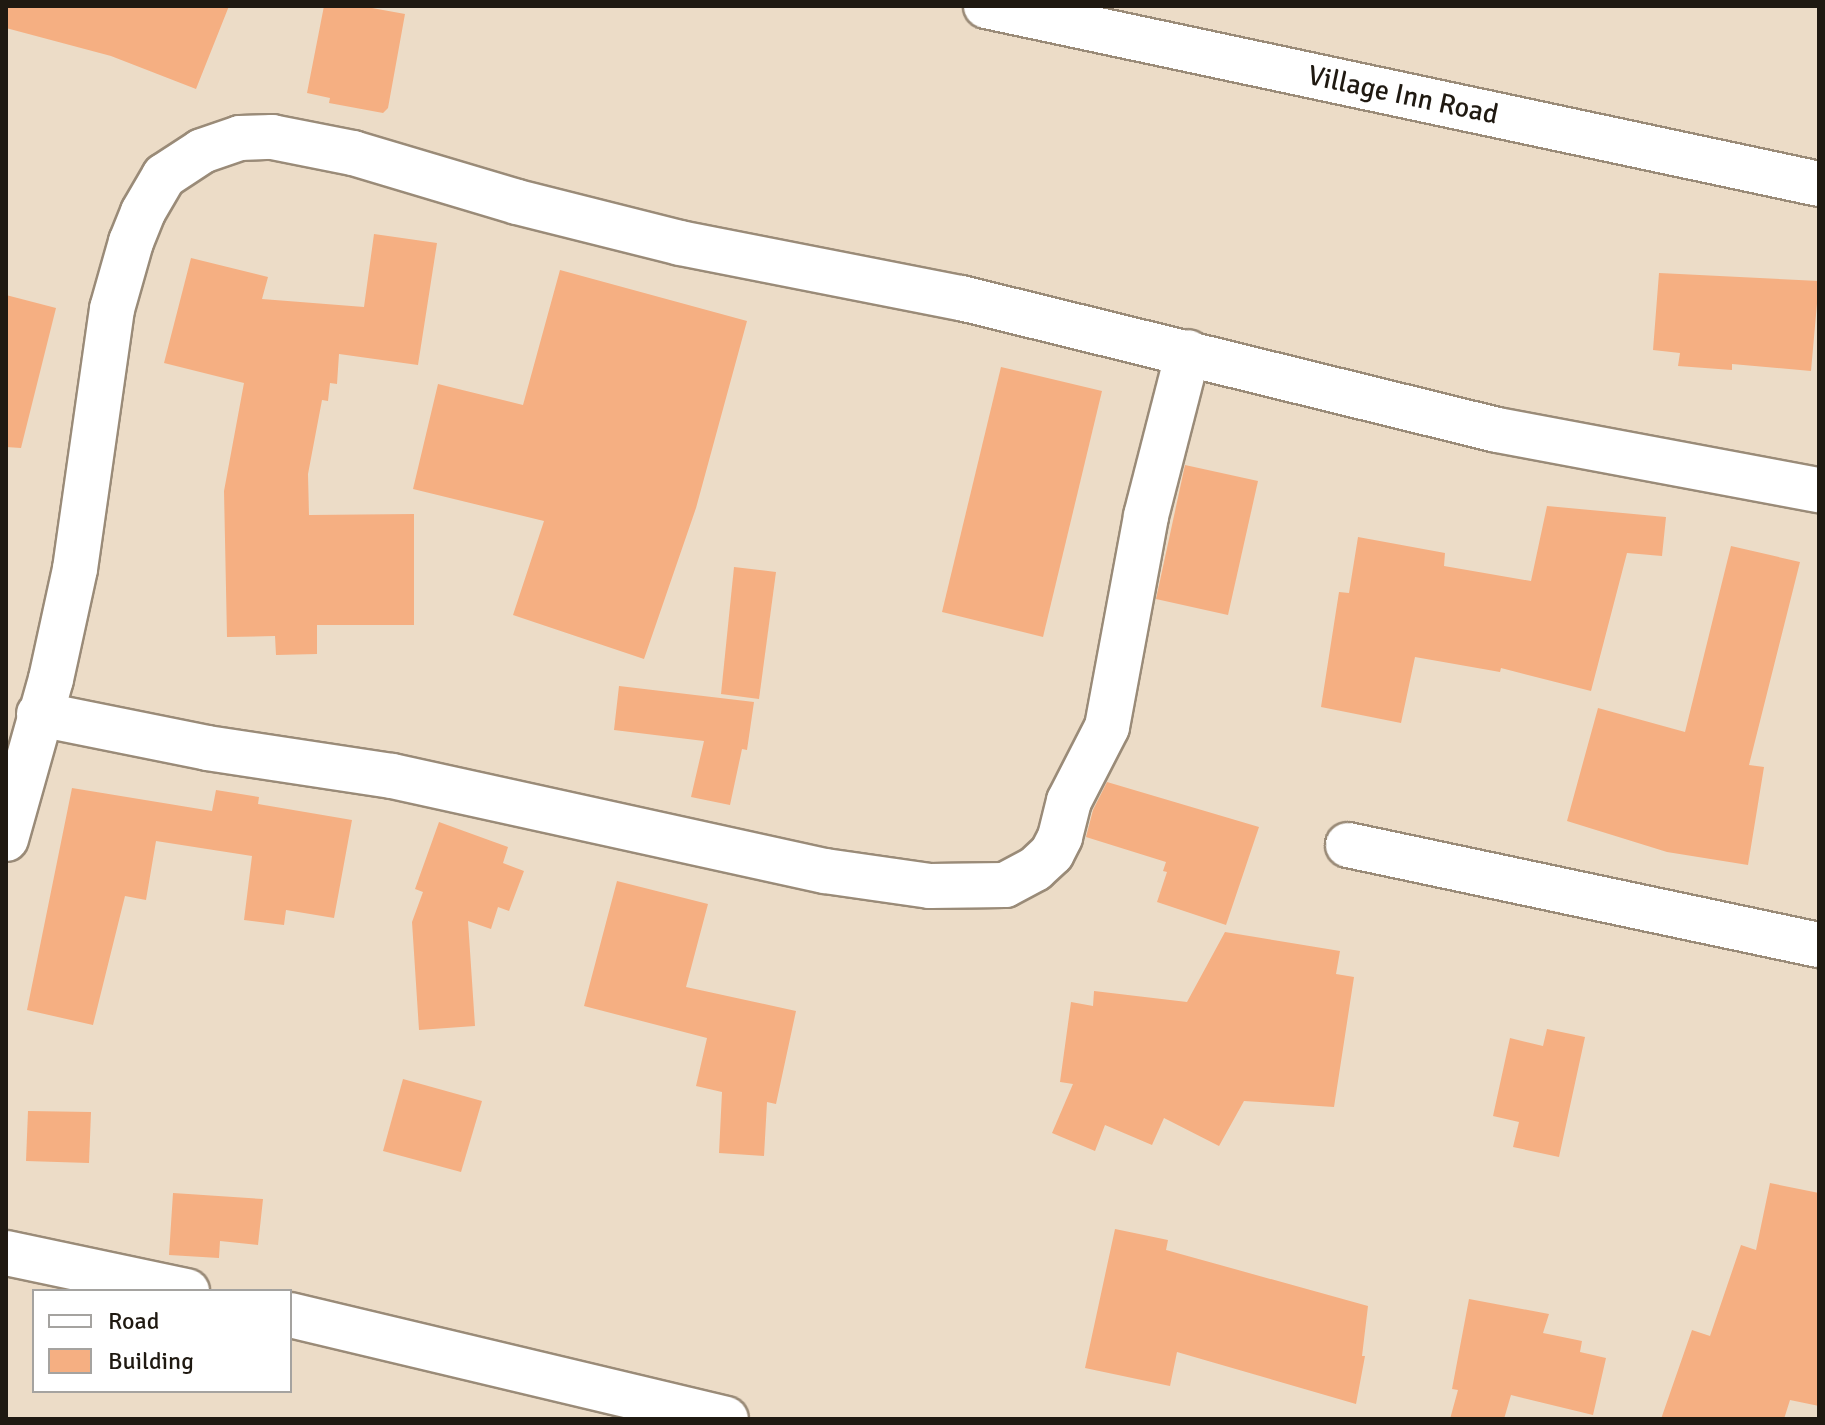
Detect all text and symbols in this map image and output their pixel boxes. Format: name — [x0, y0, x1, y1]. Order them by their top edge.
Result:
street label: Village Inn Road — [1305, 58, 1501, 132]
legend — [32, 1289, 292, 1393]
text: Road — [108, 1306, 159, 1336]
text: Building — [108, 1346, 194, 1376]

